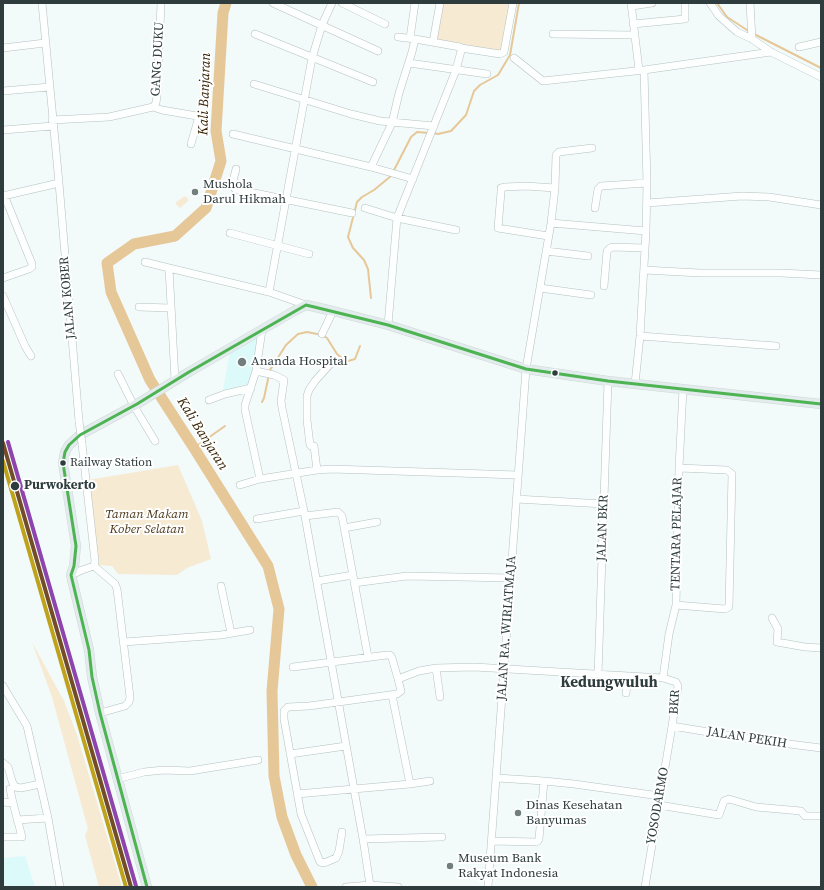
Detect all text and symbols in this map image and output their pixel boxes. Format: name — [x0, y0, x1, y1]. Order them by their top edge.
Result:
street label: GANG DUKU — [148, 21, 168, 97]
water label: Kali Banjaran — [195, 52, 215, 136]
place label: Mushola Darul Hikmah — [203, 177, 286, 208]
marker: Mushola Darul Hikmah — [190, 187, 200, 197]
street label: JALAN KOBER — [57, 256, 79, 340]
place label: Ananda Hospital — [251, 354, 348, 370]
marker: Ananda Hospital — [236, 356, 248, 368]
unlabelled marker — [550, 368, 560, 378]
water label: Kali Banjaran — [173, 394, 231, 474]
place label: Railway Station — [70, 456, 152, 470]
marker: Railway Station — [58, 458, 68, 468]
street label: TENTARA PELAJAR — [668, 477, 686, 591]
place label: Purwokerto — [24, 478, 96, 494]
marker: Purwokerto — [9, 480, 21, 492]
street label: JALAN BKR — [594, 494, 612, 562]
park label: Taman Makam Kober Selatan — [105, 507, 189, 538]
street label: JALAN RA. WIRIATMAJA — [494, 555, 520, 701]
district label: Kedungwuluh — [560, 674, 658, 692]
street label: BKR — [666, 689, 684, 715]
street label: JALAN PEKIH — [706, 724, 788, 752]
street label: YOSODARMO — [644, 766, 672, 846]
place label: Dinas Kesehatan Banyumas — [526, 798, 623, 829]
marker: Dinas Kesehatan Banyumas — [513, 808, 523, 818]
place label: Museum Bank Rakyat Indonesia — [458, 851, 558, 882]
marker: Museum Bank Rakyat Indonesia — [445, 861, 455, 871]

